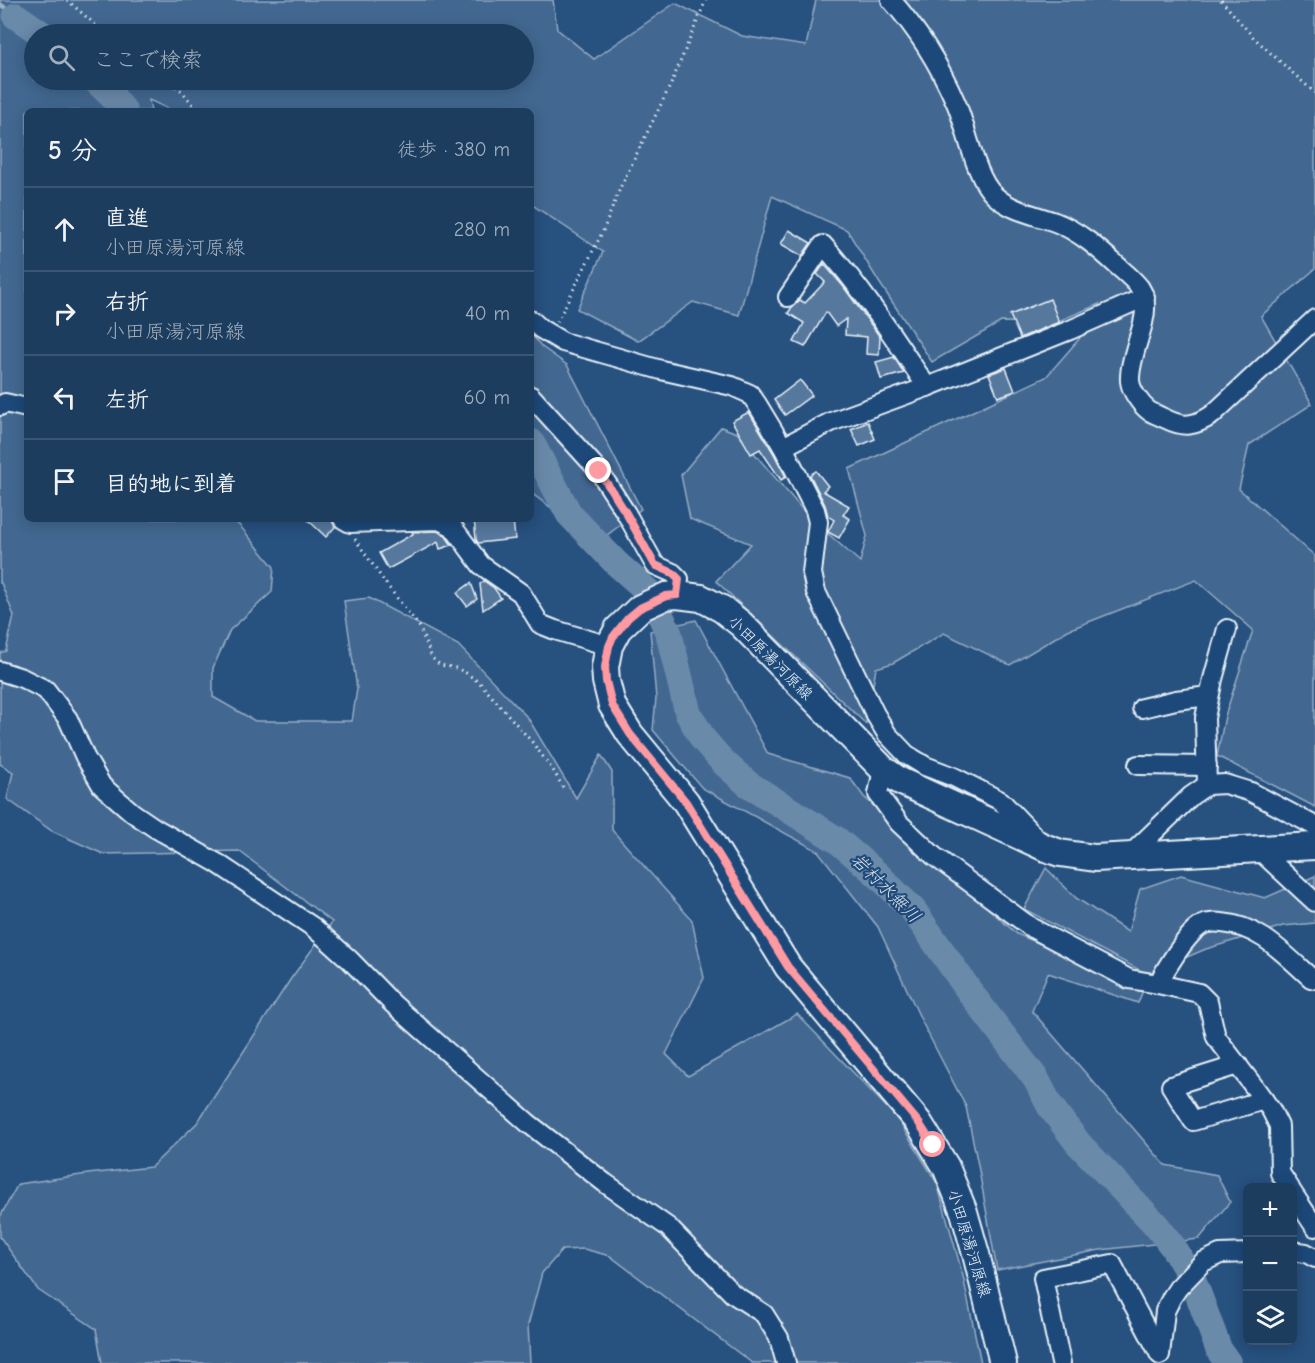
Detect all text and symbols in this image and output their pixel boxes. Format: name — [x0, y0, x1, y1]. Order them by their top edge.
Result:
search box — [24, 24, 534, 90]
icon: search — [45, 41, 78, 74]
text: ここで検索 — [93, 47, 203, 73]
text: 5 分 — [48, 136, 97, 166]
text: 徒歩 · 380 m — [397, 138, 510, 161]
text: 直進 — [105, 205, 149, 231]
icon: ahead — [48, 213, 81, 246]
text: 280 m — [454, 218, 510, 241]
text: 小田原湯河原線 — [105, 236, 245, 259]
text: 右折 — [105, 289, 149, 315]
icon: right — [48, 297, 81, 330]
text: 40 m — [465, 302, 510, 325]
text: 小田原湯河原線 — [105, 320, 245, 343]
icon: left — [48, 381, 81, 414]
text: 60 m — [464, 386, 510, 409]
text: 左折 — [105, 387, 149, 413]
route end — [585, 457, 611, 483]
icon: arrive — [48, 465, 81, 498]
text: 目的地に到着 — [105, 471, 237, 497]
street label: 小田原湯河原線 — [724, 612, 816, 704]
water label: 岩村水無川 — [846, 849, 925, 928]
route start — [919, 1131, 945, 1157]
map controls — [1243, 1183, 1297, 1345]
button: + — [1243, 1183, 1297, 1237]
street label: 小田原湯河原線 — [944, 1187, 994, 1299]
button: − — [1243, 1237, 1297, 1291]
button: layers — [1243, 1291, 1297, 1345]

